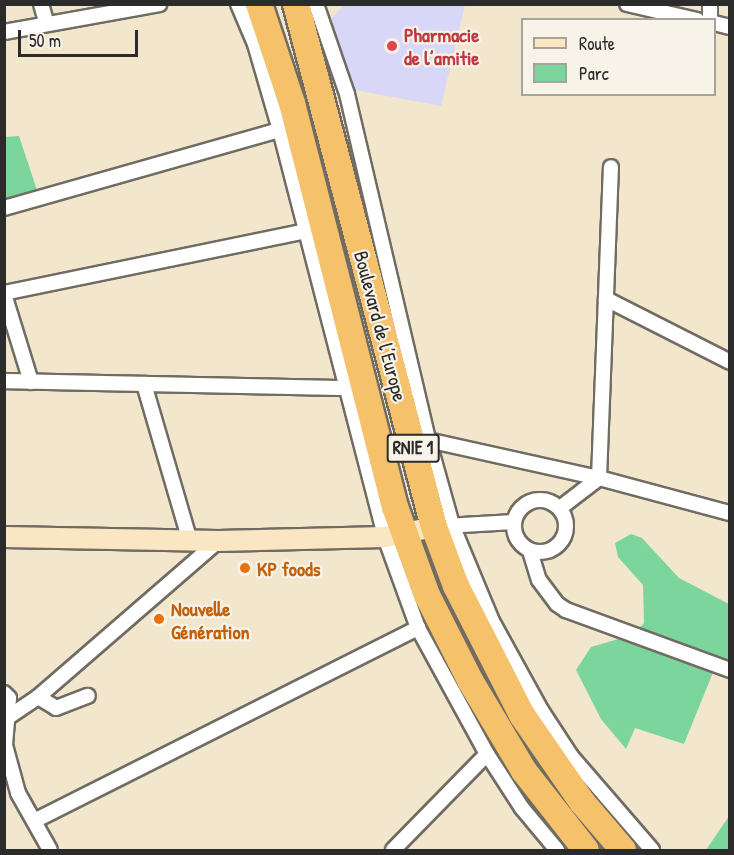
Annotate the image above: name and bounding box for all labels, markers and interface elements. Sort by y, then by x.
scale bar [21,18,141,56]
legend [521,18,716,96]
place label: Pharmacie de l’amitie [404,22,479,69]
text: 50 m [29,28,61,53]
text: Route [579,31,615,56]
marker: Pharmacie de l’amitie [385,39,399,53]
text: Parc [579,61,609,86]
street label: Boulevard de l’Europe [349,248,413,404]
road number: RNIE 1 [386,433,440,463]
place label: KP foods [257,556,320,580]
marker: KP foods [238,561,252,575]
place label: Nouvelle Génération [171,596,250,643]
marker: Nouvelle Génération [152,612,166,626]

